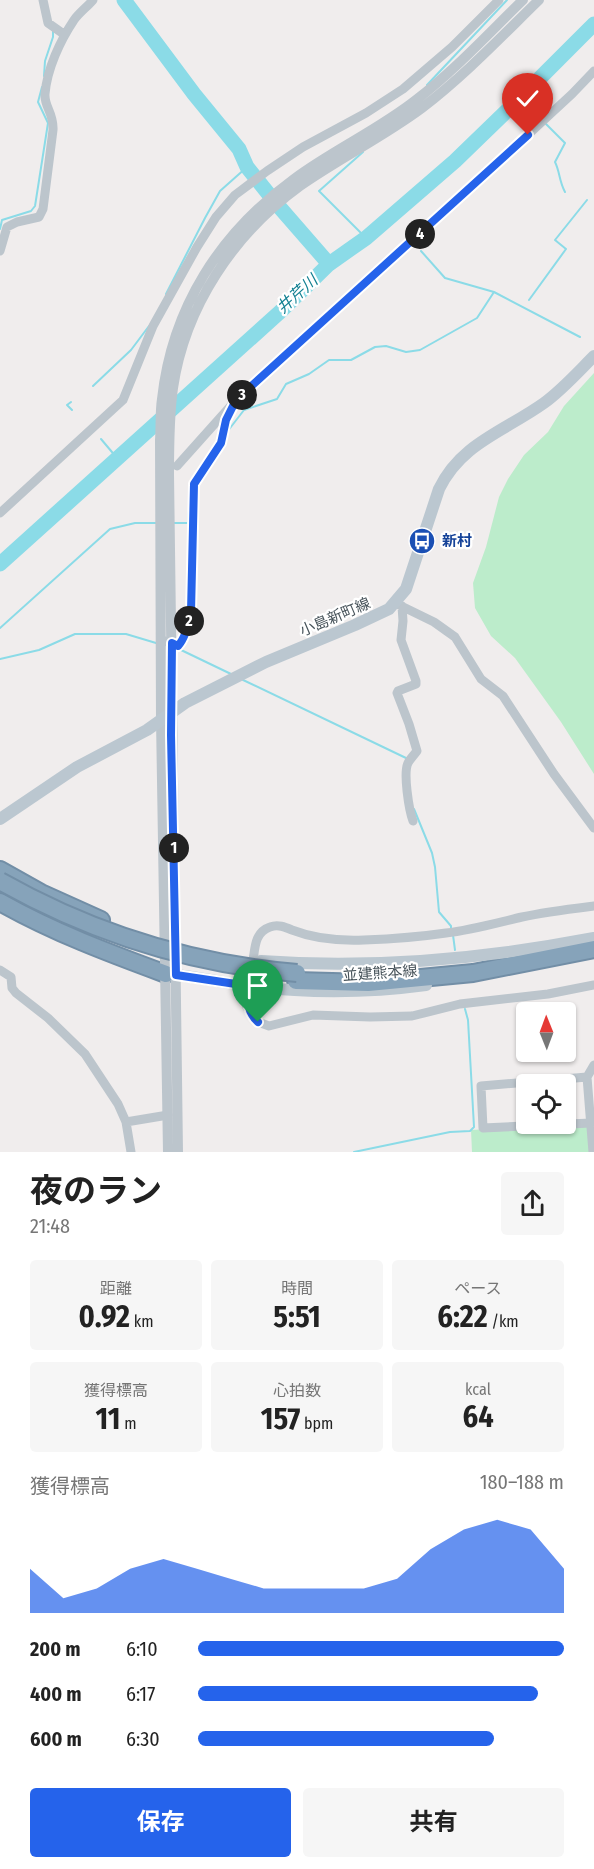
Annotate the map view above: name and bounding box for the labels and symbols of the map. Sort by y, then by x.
pin [502,73,553,135]
pin: 4 [405,219,435,249]
water label: 井芹川 [273,270,323,317]
pin: 3 [227,380,257,410]
bus stop icon: 新村 [407,526,437,556]
place label: 新村 [442,532,472,550]
street label: 小島新町線 [297,594,373,640]
pin: 2 [174,606,204,636]
pin: 1 [159,833,189,863]
pin [232,960,283,1022]
street label: 並建熊本線 [342,961,418,985]
north arrow [516,1002,576,1062]

